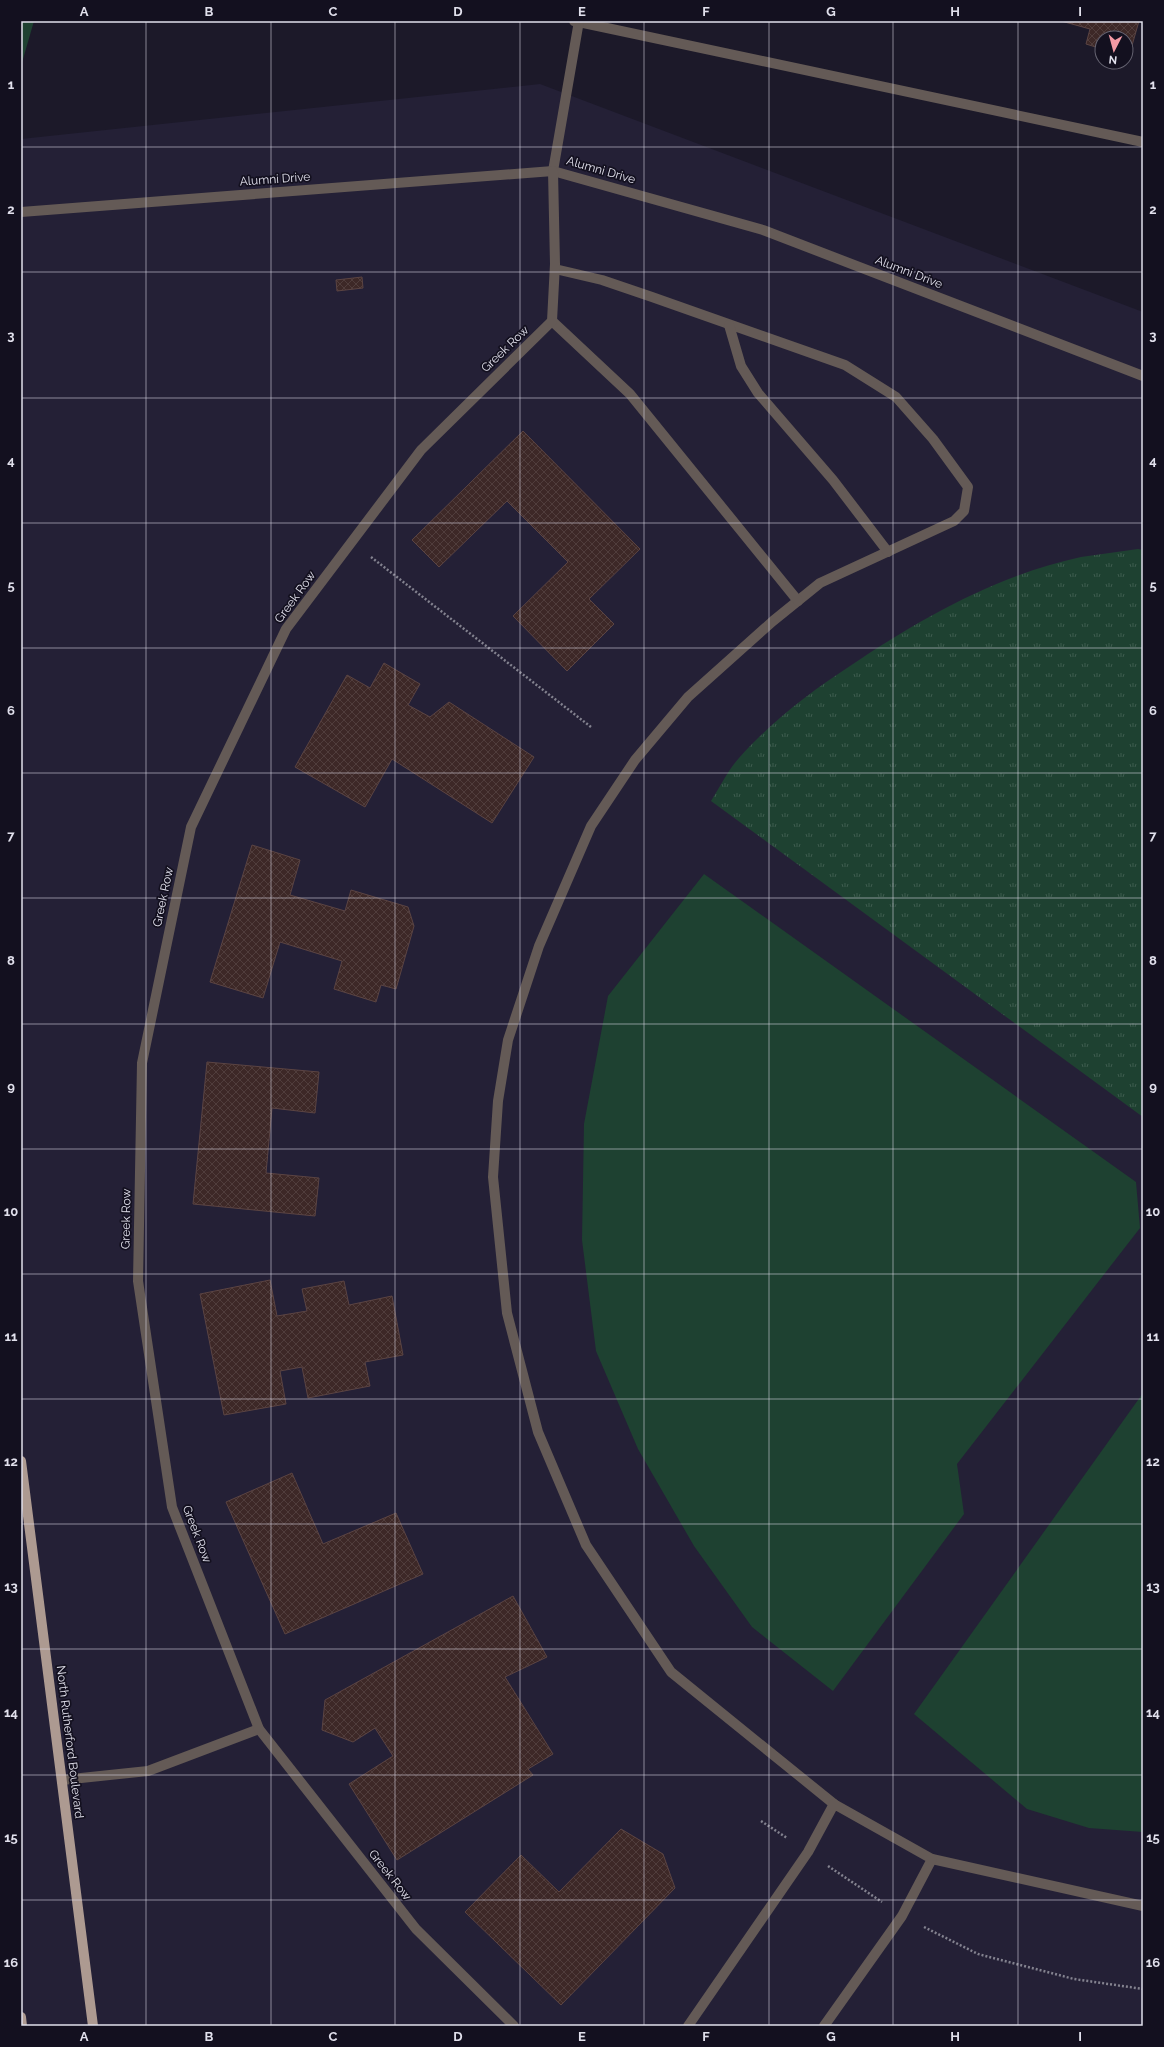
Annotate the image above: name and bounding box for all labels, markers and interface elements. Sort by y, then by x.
text: A [80,4,89,19]
text: B [205,4,214,19]
text: C [329,4,338,19]
text: D [453,4,463,19]
text: E [578,4,586,19]
text: F [702,4,710,19]
text: G [826,4,836,19]
text: H [950,4,960,19]
text: I [1078,4,1082,19]
north arrow [1094,30,1134,70]
text: N [1108,53,1118,66]
text: 1 [8,77,15,92]
text: 1 [1150,77,1157,92]
street label: Alumni Drive [565,154,637,186]
street label: Alumni Drive [239,170,311,188]
text: 2 [7,202,15,217]
text: 2 [1149,202,1157,217]
street label: Alumni Drive [873,253,945,291]
street label: Greek Row [478,323,532,375]
text: 3 [7,328,15,343]
text: 3 [1149,328,1157,343]
text: 4 [7,453,15,468]
text: 4 [1149,453,1157,468]
street label: Greek Row [272,568,319,626]
text: 5 [7,578,15,593]
text: 5 [1149,578,1157,593]
text: 6 [7,703,15,718]
text: 6 [1149,703,1157,718]
text: 7 [7,828,15,843]
text: 7 [1149,828,1157,843]
street label: Greek Row [150,866,176,928]
text: 8 [7,953,15,968]
text: 8 [1149,953,1157,968]
text: 9 [7,1079,15,1094]
text: 9 [1149,1079,1157,1094]
street label: Greek Row [118,1188,134,1249]
text: 10 [4,1204,18,1219]
text: 10 [1146,1204,1160,1219]
text: 11 [5,1329,18,1344]
text: 11 [1147,1329,1160,1344]
text: 12 [4,1454,18,1469]
text: 12 [1146,1454,1160,1469]
street label: Greek Row [180,1503,214,1565]
text: 13 [4,1579,18,1594]
text: 13 [1146,1579,1160,1594]
street label: North Rutherford Boulevard [54,1665,86,1819]
text: 14 [4,1705,18,1720]
text: 14 [1146,1705,1160,1720]
text: 15 [4,1830,18,1845]
text: 15 [1146,1830,1160,1845]
street label: Greek Row [366,1847,414,1903]
text: 16 [4,1955,18,1970]
text: 16 [1146,1955,1160,1970]
text: A [80,2029,89,2044]
text: B [205,2029,214,2044]
text: C [329,2029,338,2044]
text: D [453,2029,463,2044]
text: E [578,2029,586,2044]
text: F [702,2029,710,2044]
text: G [826,2029,836,2044]
text: H [950,2029,960,2044]
text: I [1078,2029,1082,2044]

